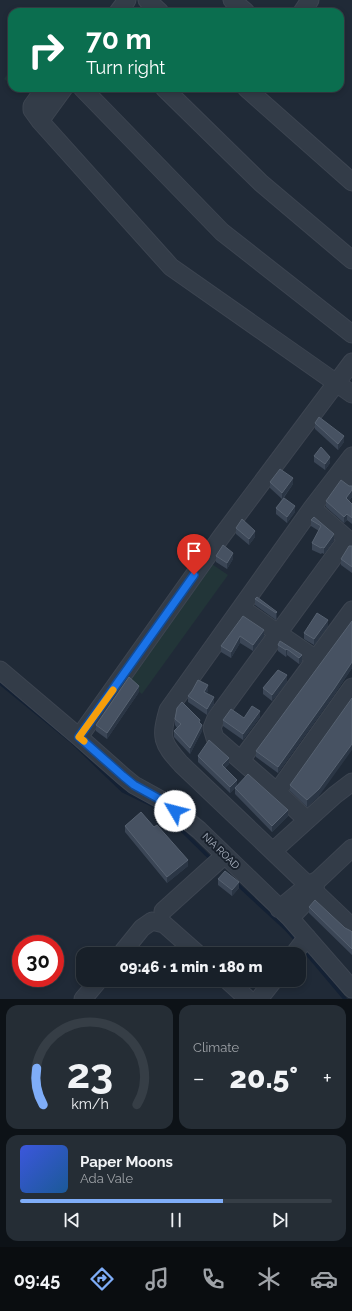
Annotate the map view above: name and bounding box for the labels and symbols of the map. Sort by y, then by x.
pin [177,534,211,575]
position arrow [154,790,196,832]
street label: NIA ROAD [200,831,242,871]
speed limit sign: 30 [12,935,64,987]

